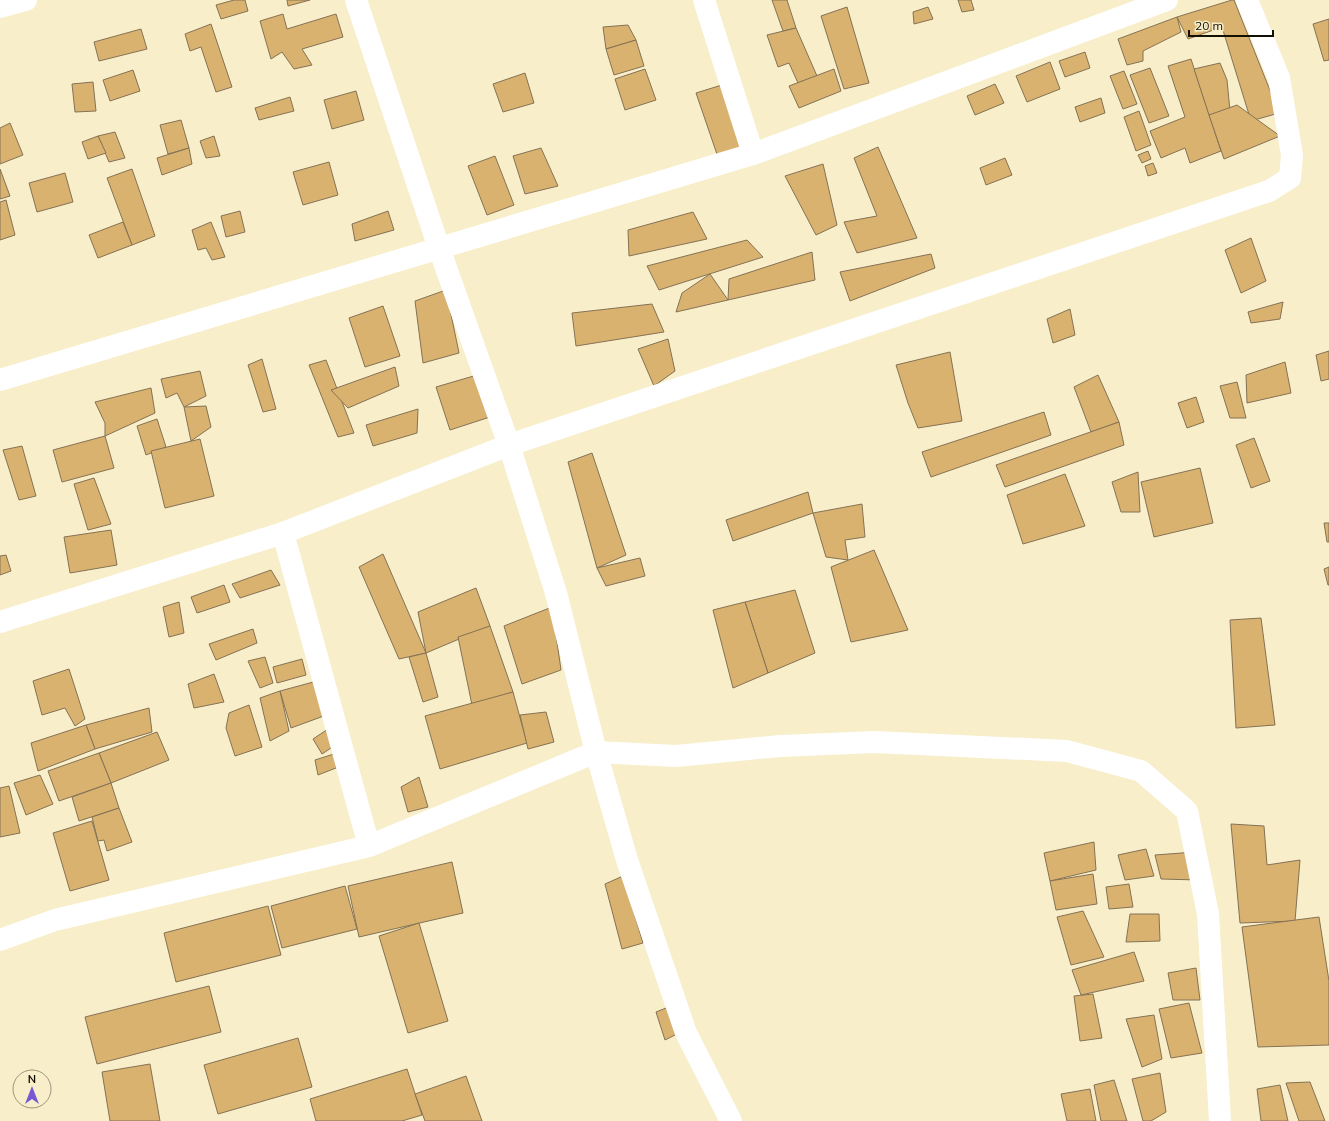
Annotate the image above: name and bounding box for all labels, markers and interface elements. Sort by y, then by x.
scale bar [1189,12,1273,38]
text: 20 m [1195,18,1223,33]
north arrow [12,1069,52,1109]
text: N [28,1072,36,1086]

